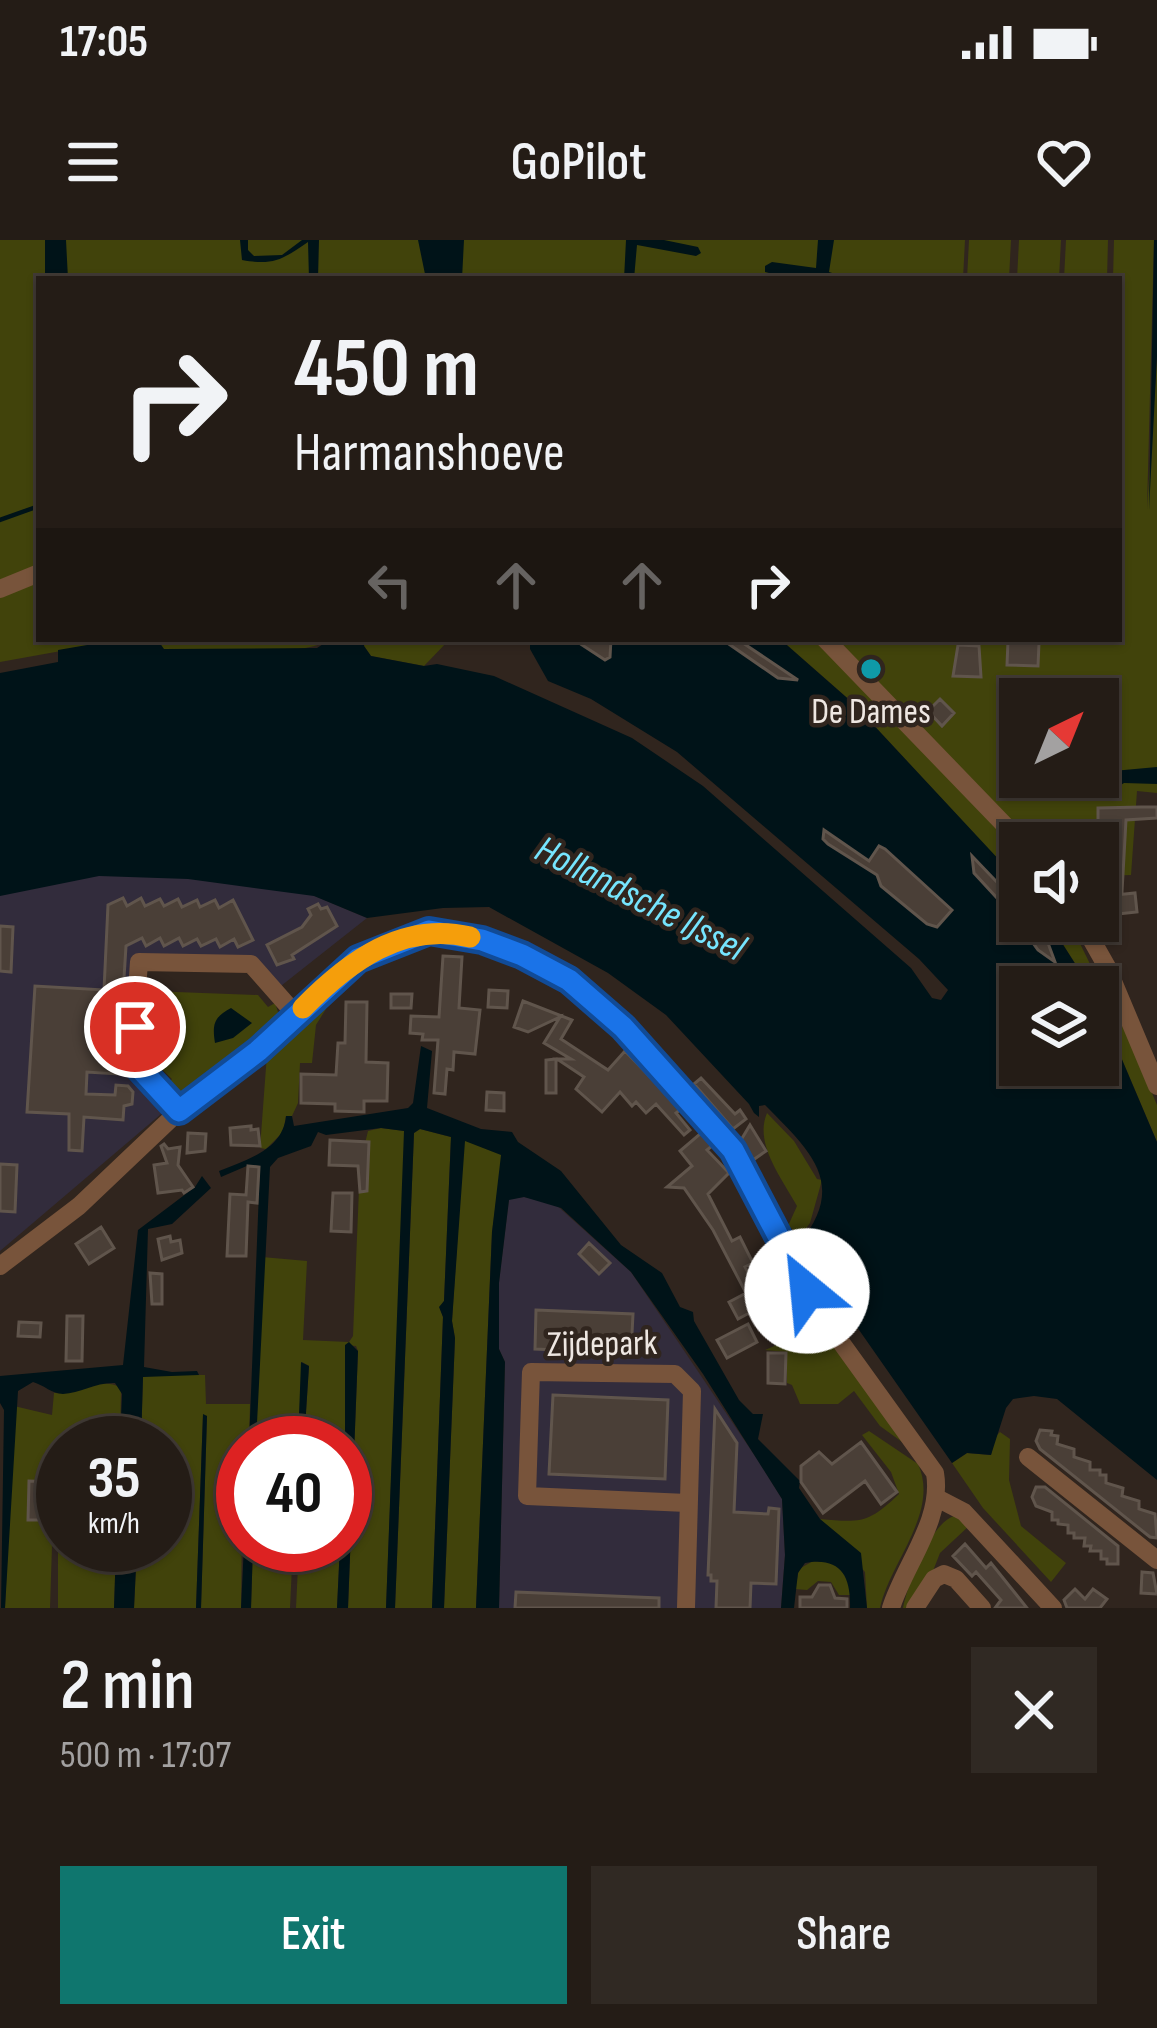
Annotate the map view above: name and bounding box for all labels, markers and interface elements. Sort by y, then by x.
text: 17:05 [60,15,148,70]
icon: menu [60,129,126,195]
icon: heart [1031,129,1097,195]
text: GoPilot [510,130,647,195]
text: 450 m [294,319,479,420]
icon: right [96,324,252,480]
text: Harmanshoeve [294,421,565,486]
icon: left [357,552,423,618]
icon: ahead [483,552,549,618]
icon: ahead [609,552,675,618]
icon: right [735,552,801,618]
marker: De Dames [858,656,884,682]
north arrow [999,678,1119,798]
map controls [999,678,1119,1086]
place label: De Dames [811,691,931,734]
button: sound [999,822,1119,942]
water label: Hollandsche IJssel [527,826,753,973]
button: layers [999,966,1119,1086]
pin [84,976,186,1078]
icon: arrive [102,994,168,1060]
position arrow [744,1228,870,1354]
street label: Zijdepark [546,1322,658,1367]
speed limit sign: 40 [216,1416,372,1572]
text: 35 [87,1443,141,1515]
text: km/h [88,1506,140,1542]
text: 2 min [60,1643,195,1730]
button: close [971,1647,1097,1773]
text: 500 m · 17:07 [60,1732,231,1779]
button: Exit [60,1866,567,2004]
button: Share [591,1866,1097,2004]

